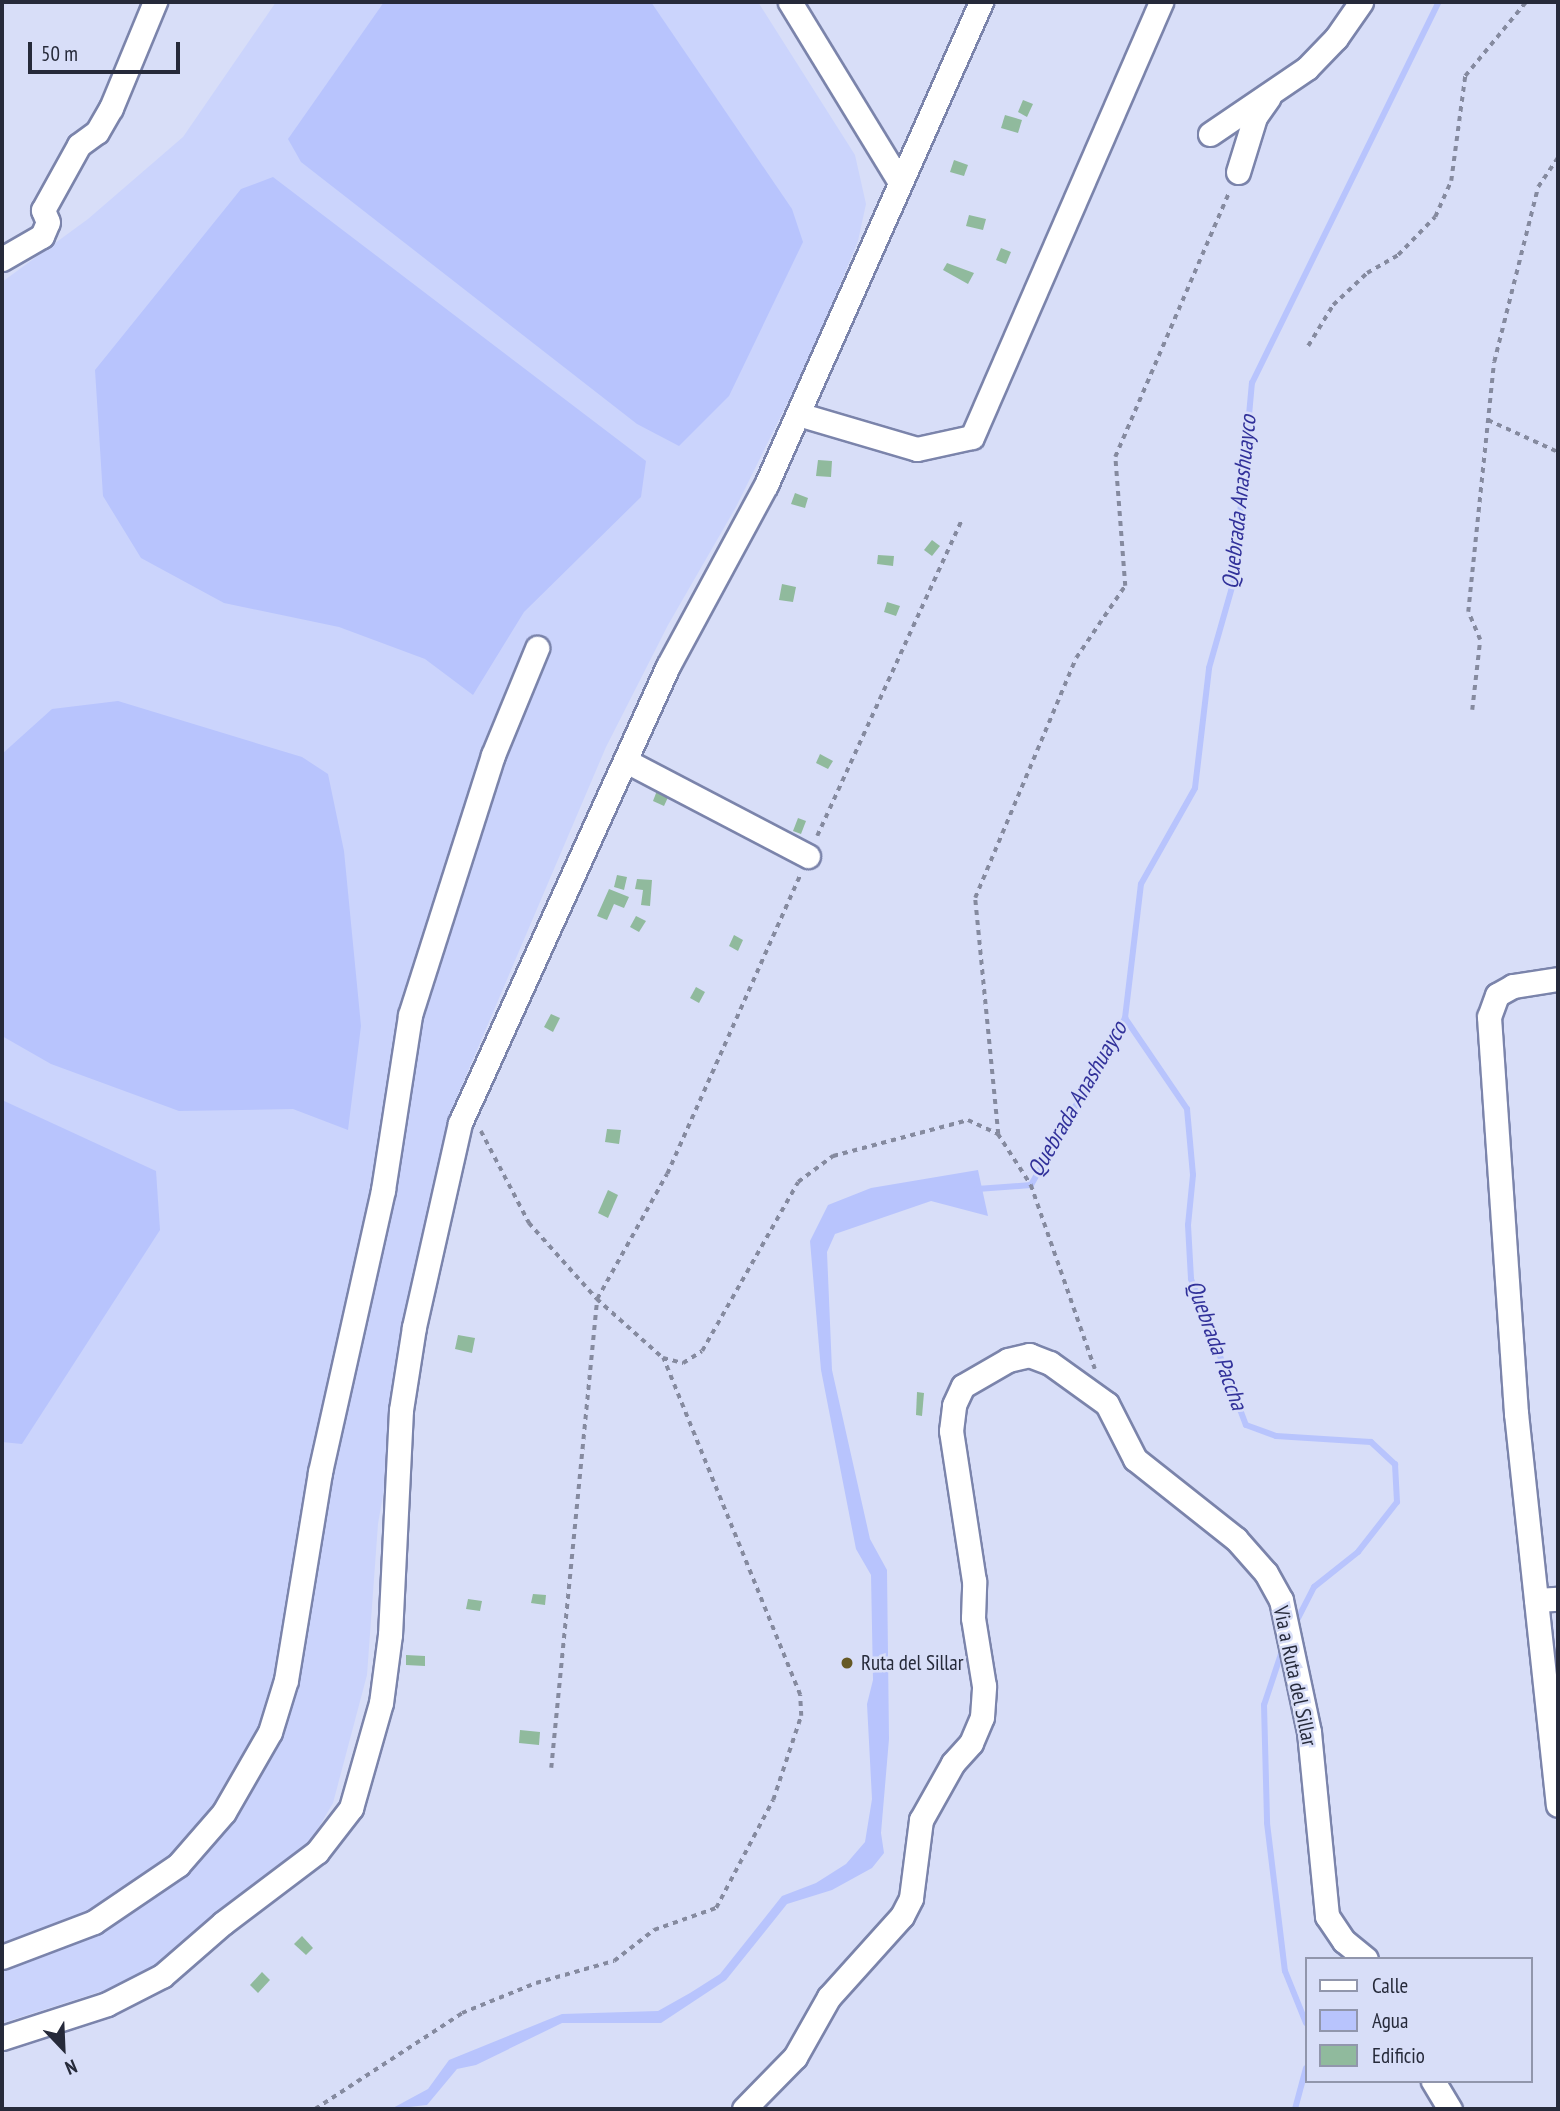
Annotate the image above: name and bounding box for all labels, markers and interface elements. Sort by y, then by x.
scale bar [32,28,184,72]
text: 50 m [41,40,78,67]
water label: Quebrada Anashuayco [1216,413,1262,591]
water label: Quebrada Anashuayco [1021,1016,1133,1182]
water label: Quebrada Paccha [1181,1276,1253,1414]
street label: Via a Ruta del Sillar [1268,1604,1322,1748]
place label: Ruta del Sillar [861,1650,963,1676]
marker: Ruta del Sillar [839,1655,855,1671]
legend [1304,1957,1532,2083]
text: Calle [1372,1972,1408,1999]
text: Agua [1372,2007,1408,2034]
north arrow [28,2013,98,2083]
text: Edificio [1372,2042,1425,2069]
text: N [62,2054,81,2080]

